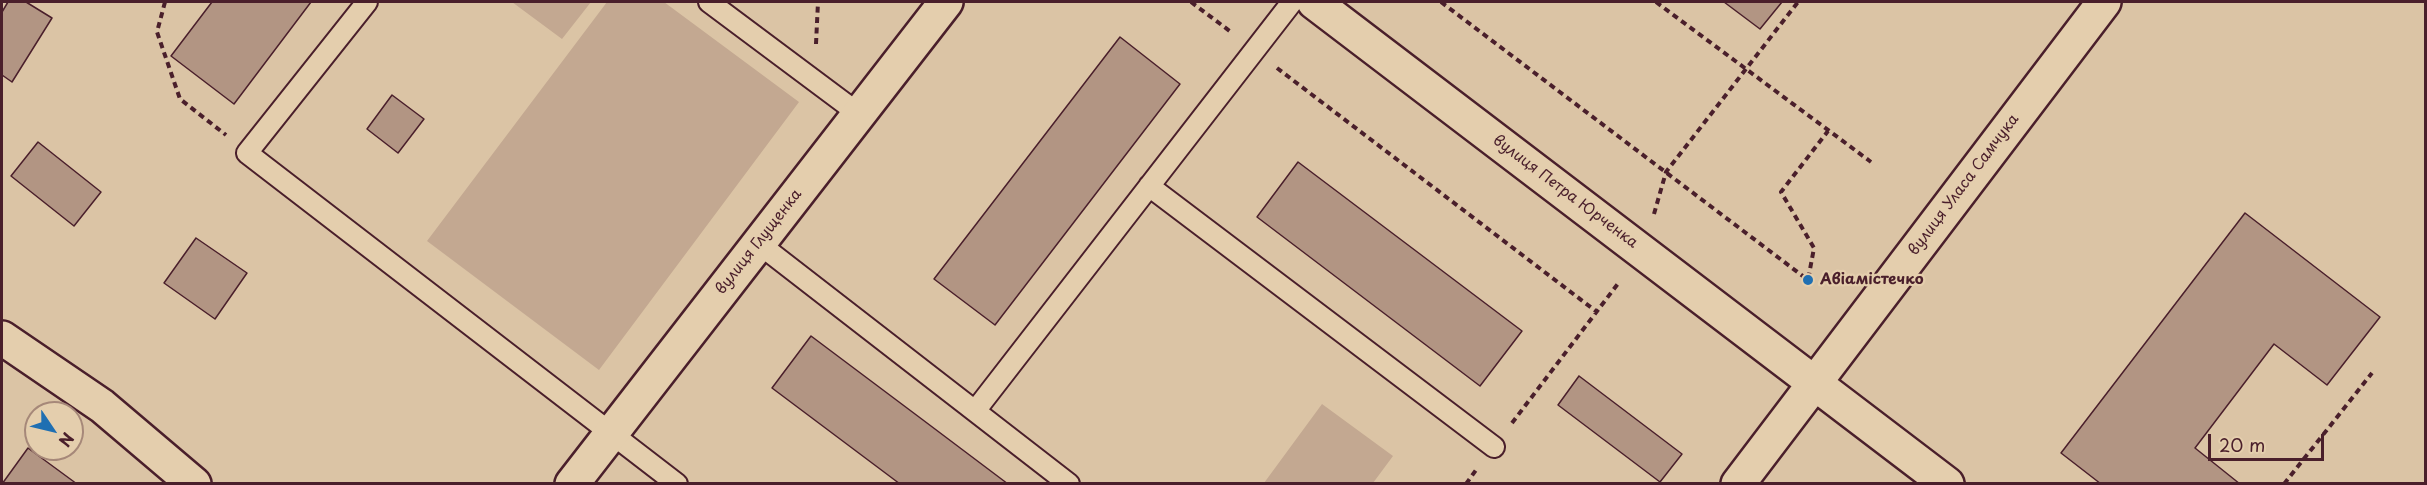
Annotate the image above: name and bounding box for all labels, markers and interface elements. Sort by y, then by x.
street label: вулиця Уласа Самчука [1905,111,2023,259]
street label: вулиця Петра Юрченка [1489,132,1641,252]
street label: вулиця Глущенка [712,186,806,298]
place label: Авіамістечко [1820,271,1923,289]
marker: Авіамістечко [1801,273,1815,287]
north arrow [24,401,84,461]
scale bar [2211,422,2326,460]
text: N [54,428,81,452]
text: 20 m [2219,431,2265,458]

